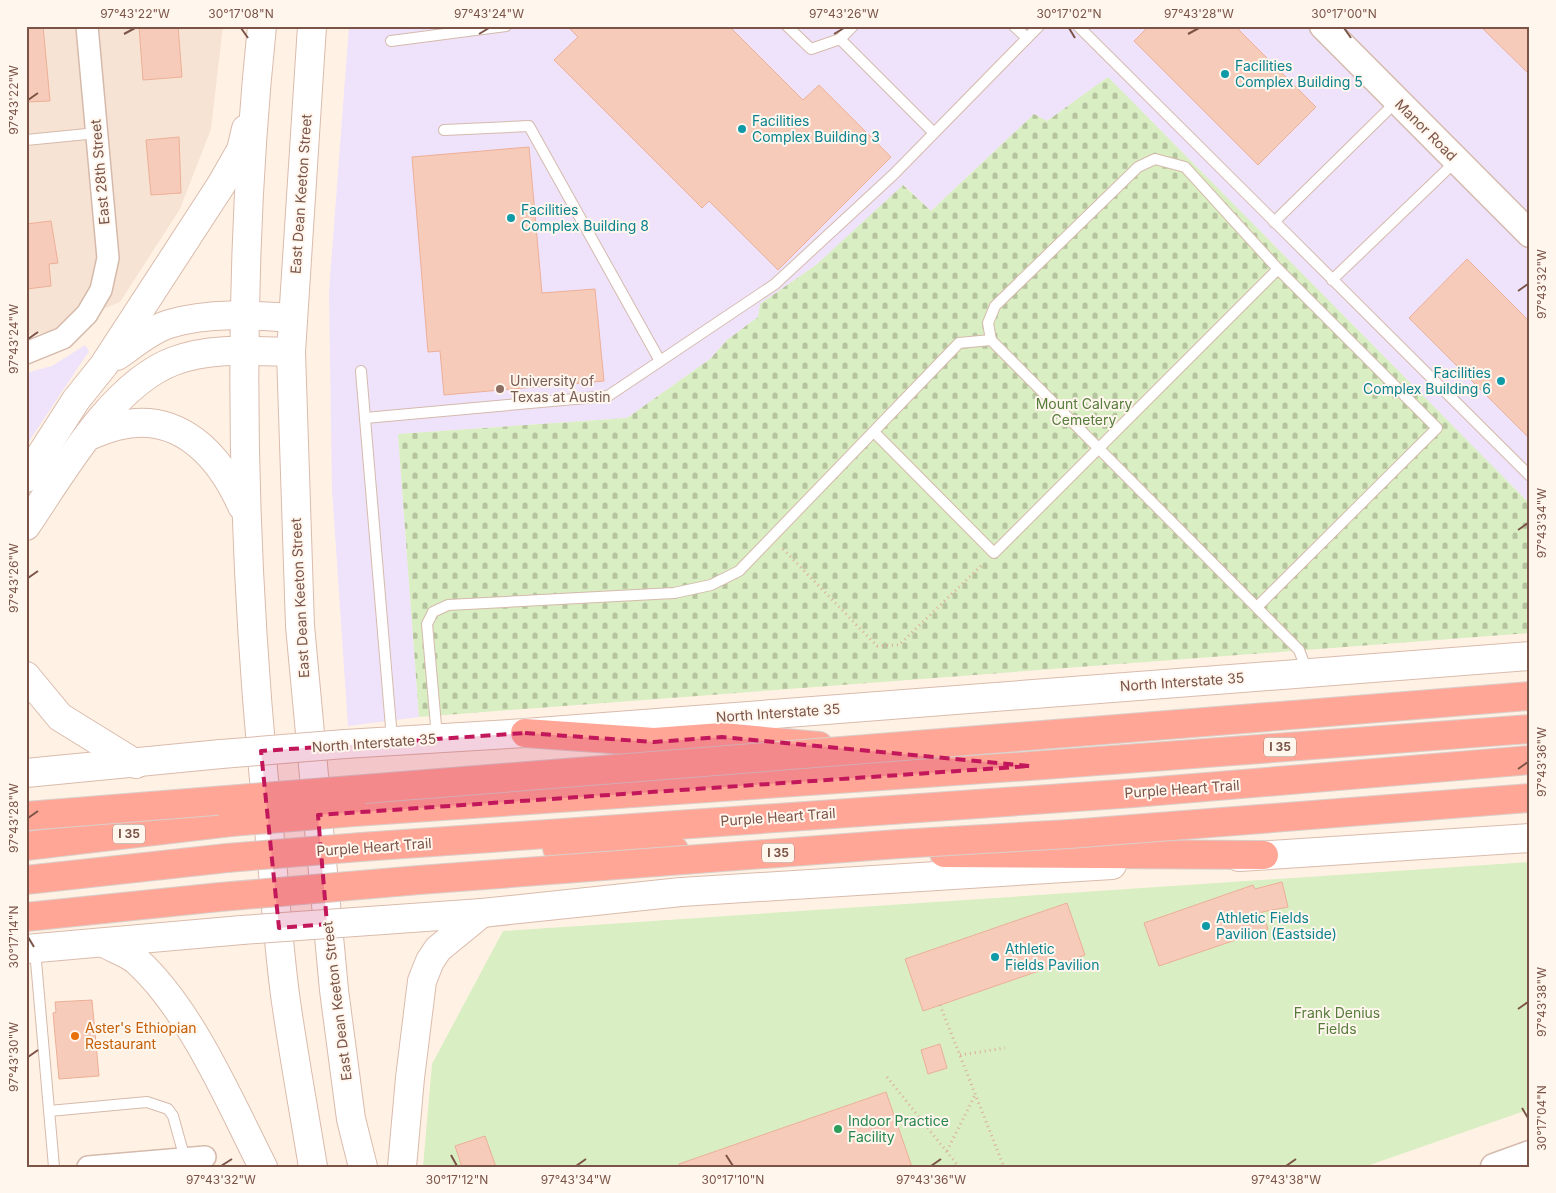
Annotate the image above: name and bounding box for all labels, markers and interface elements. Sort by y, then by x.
text: 97°43'22"W [100,6,170,21]
text: 30°17'08"N [208,6,274,21]
text: 97°43'24"W [454,6,524,21]
text: 97°43'26"W [809,6,879,21]
text: 30°17'02"N [1036,6,1102,21]
text: 97°43'28"W [1164,6,1234,21]
text: 30°17'00"N [1311,6,1377,21]
place label: Facilities Complex Building 5 [1235,57,1363,90]
text: 97°43'22"W [6,65,21,135]
marker: Facilities Complex Building 5 [1219,68,1231,80]
street label: Manor Road [1392,95,1461,164]
place label: Facilities Complex Building 3 [752,112,880,145]
street label: East Dean Keeton Street [286,113,315,275]
street label: East 28th Street [86,118,113,225]
marker: Facilities Complex Building 3 [736,123,748,135]
place label: Facilities Complex Building 8 [521,201,649,234]
marker: Facilities Complex Building 8 [505,212,517,224]
text: 97°43'32"W [1534,249,1549,319]
text: 97°43'24"W [6,304,21,374]
place label: Facilities Complex Building 6 [1363,364,1491,397]
place label: University of Texas at Austin [510,372,611,405]
marker: Facilities Complex Building 6 [1495,375,1507,387]
marker: University of Texas at Austin [494,383,506,395]
park label: Mount Calvary Cemetery [1036,395,1132,428]
text: 97°43'34"W [1534,488,1549,558]
street label: East Dean Keeton Street [287,517,312,679]
text: 97°43'26"W [6,543,21,613]
street label: North Interstate 35 [1119,669,1245,694]
street label: North Interstate 35 [715,700,841,725]
text: 97°43'36"W [1534,727,1549,797]
street label: North Interstate 35 [311,730,437,755]
road number: I 35 [1264,738,1296,756]
street label: Purple Heart Trail [1124,776,1240,801]
text: 97°43'28"W [6,783,21,853]
street label: Purple Heart Trail [720,804,836,829]
road number: I 35 [113,824,145,844]
street label: Purple Heart Trail [316,834,432,859]
road number: I 35 [762,844,794,862]
text: 30°17'14"N [6,906,21,968]
place label: Athletic Fields Pavilion (Eastside) [1216,909,1337,942]
street label: East Dean Keeton Street [318,920,355,1082]
marker: Athletic Fields Pavilion (Eastside) [1200,920,1212,932]
place label: Athletic Fields Pavilion [1005,940,1099,973]
marker: Athletic Fields Pavilion [989,951,1001,963]
text: 97°43'38"W [1534,967,1549,1037]
park label: Frank Denius Fields [1294,1004,1380,1037]
place label: Aster's Ethiopian Restaurant [85,1019,197,1052]
text: 97°43'30"W [6,1022,21,1092]
marker: Aster's Ethiopian Restaurant [69,1030,81,1042]
text: 30°17'04"N [1534,1085,1549,1151]
place label: Indoor Practice Facility [848,1112,949,1145]
marker: Indoor Practice Facility [832,1123,844,1135]
text: 97°43'32"W [186,1172,256,1187]
text: 30°17'12"N [426,1172,488,1187]
text: 97°43'34"W [541,1172,611,1187]
text: 30°17'10"N [702,1172,764,1187]
text: 97°43'36"W [896,1172,966,1187]
text: 97°43'38"W [1251,1172,1321,1187]

